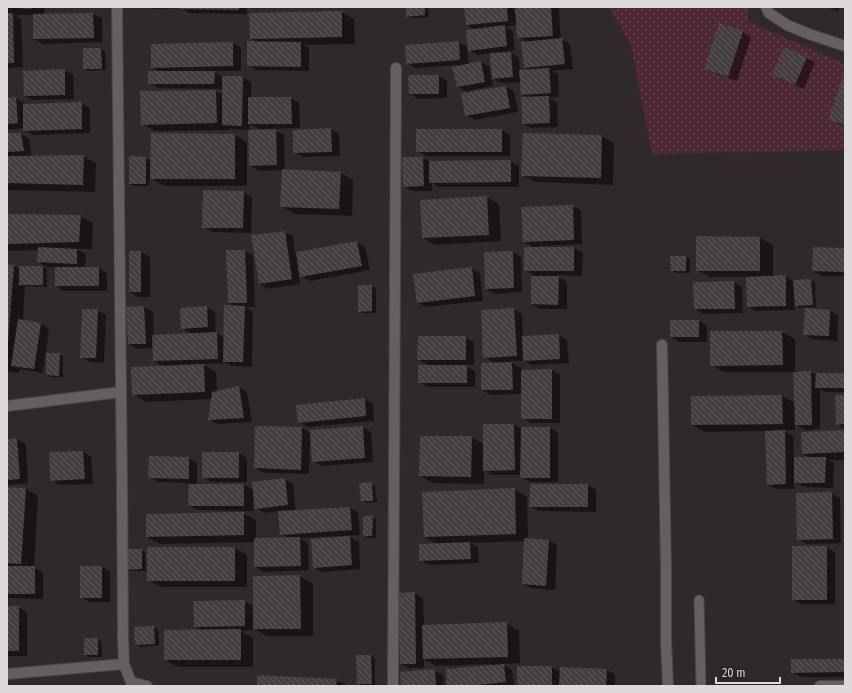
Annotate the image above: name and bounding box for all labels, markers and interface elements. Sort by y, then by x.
scale bar [716,659,780,685]
text: 20 m [722,666,746,680]

